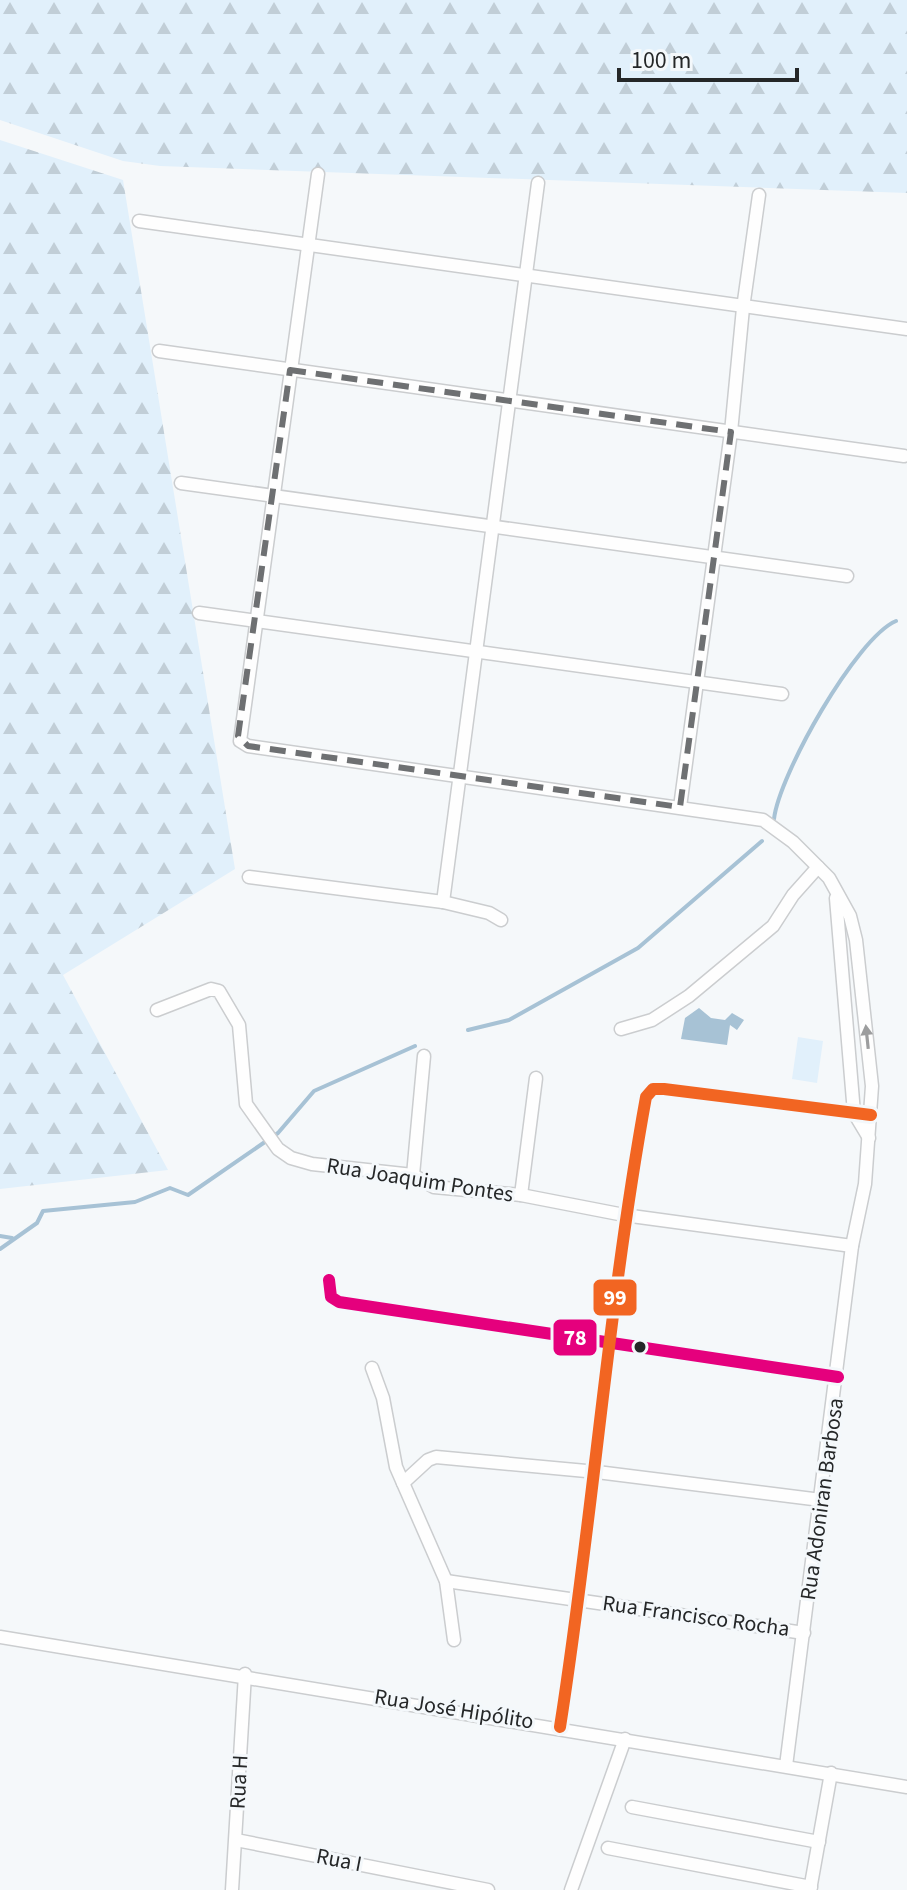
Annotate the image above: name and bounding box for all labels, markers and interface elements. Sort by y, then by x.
scale bar [619,32,797,82]
text: 100 m [631,43,691,78]
one-way arrow [860,1024,873,1049]
street label: Rua Joaquim Pontes [324,1149,516,1211]
line badge: 99 [592,1278,638,1317]
text: 99 [603,1282,627,1314]
line badge: 78 [552,1318,598,1357]
text: 78 [563,1322,587,1354]
unlabelled marker [632,1339,648,1355]
street label: Rua Adoniran Barbosa [792,1396,852,1602]
street label: Rua Francisco Rocha [600,1587,792,1645]
street label: Rua José Hipólito [372,1681,536,1737]
street label: Rua H [222,1754,256,1810]
street label: Rua I [313,1840,365,1880]

